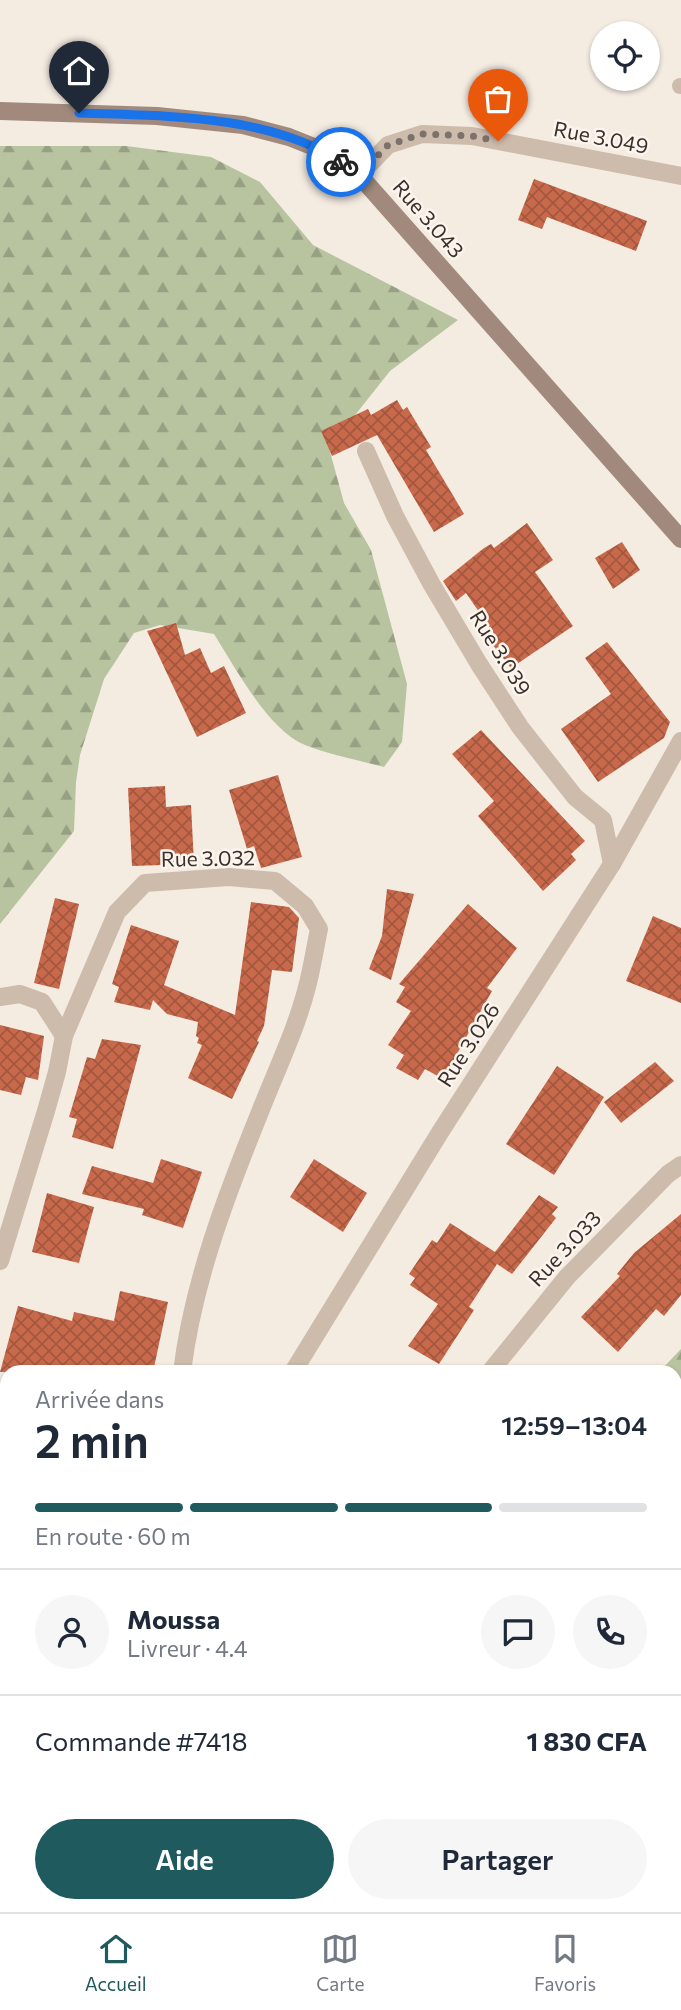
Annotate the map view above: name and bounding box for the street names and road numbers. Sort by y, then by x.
street label: Rue 3.049 [552,115,651,158]
street label: Rue 3.043 [388,174,470,262]
street label: Rue 3.039 [465,605,537,699]
street label: Rue 3.032 [161,844,255,871]
street label: Rue 3.026 [431,998,504,1091]
street label: Rue 3.033 [523,1205,605,1291]

